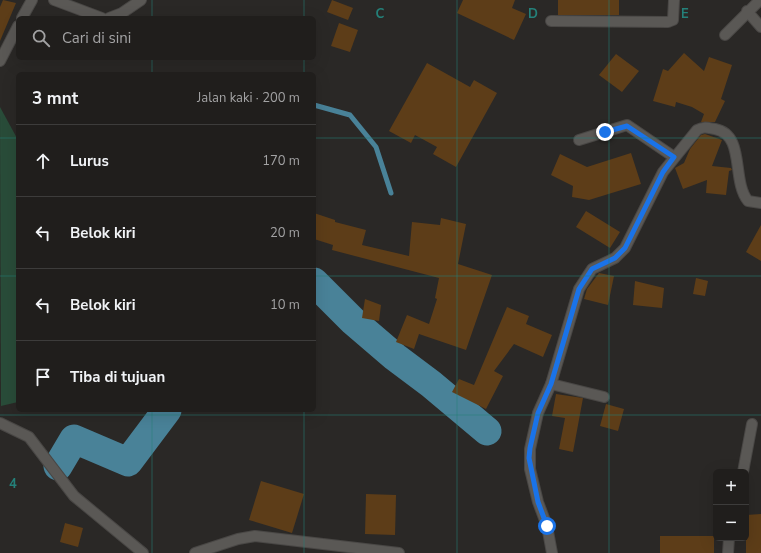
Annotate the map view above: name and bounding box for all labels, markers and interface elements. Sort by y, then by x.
text: C [376,5,385,23]
text: D [528,5,538,23]
text: E [681,5,689,23]
search box [16,16,316,60]
icon: search [30,27,52,49]
text: Cari di sini [62,28,131,48]
text: 3 mnt [32,87,78,110]
text: Jalan kaki · 200 m [197,89,300,107]
route end [596,123,614,141]
icon: ahead [32,150,54,172]
text: Lurus [70,151,109,171]
text: 170 m [262,152,300,170]
icon: left [32,222,54,244]
text: Belok kiri [70,223,135,243]
text: 20 m [270,224,300,242]
icon: left [32,294,54,316]
text: Belok kiri [70,295,135,315]
text: 10 m [270,296,300,314]
icon: arrive [32,366,54,388]
text: Tiba di tujuan [70,367,165,387]
map controls [713,469,749,541]
button: + [713,469,749,505]
text: 4 [9,475,17,493]
button: − [713,505,749,541]
route start [538,517,556,535]

